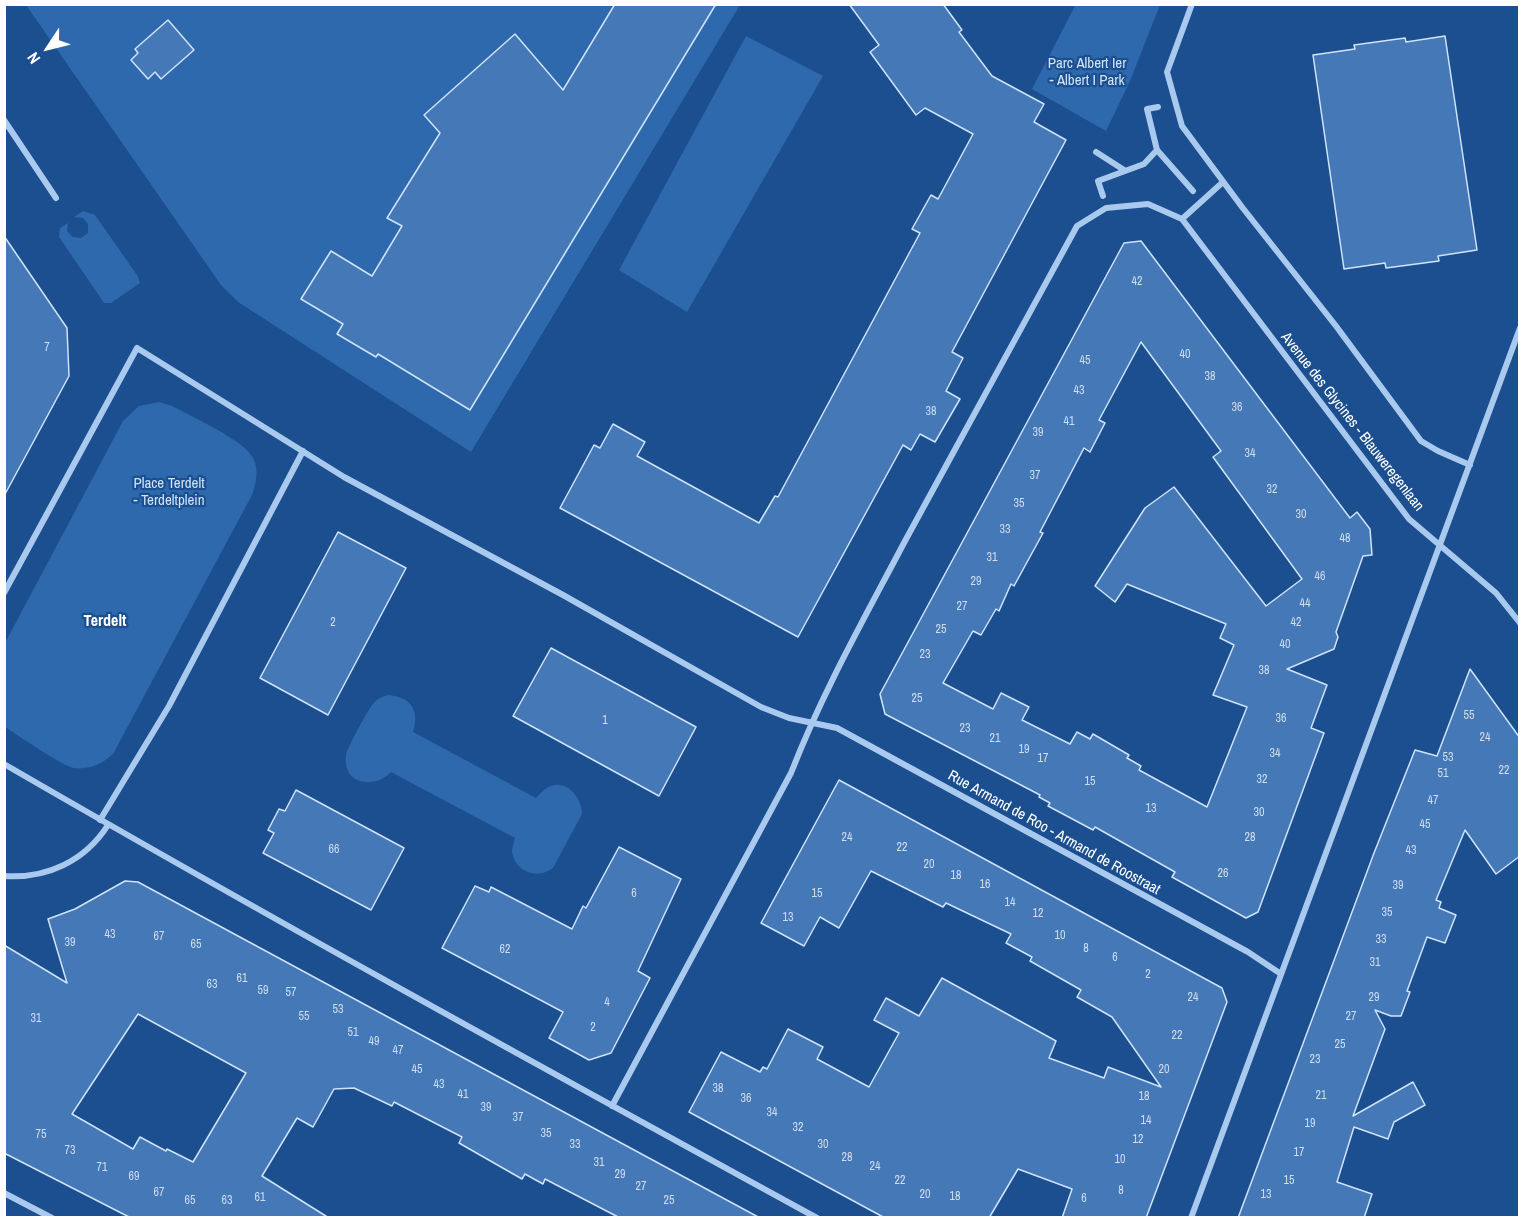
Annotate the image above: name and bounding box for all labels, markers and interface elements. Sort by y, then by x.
north arrow [18,18,78,78]
text: N [22,48,45,69]
park label: Parc Albert Ier - Albert I Park [1048,55,1126,90]
house number: 42 [1132,275,1142,289]
street label: Avenue des Glycines - Blauweregenlaan [1277,329,1427,515]
house number: 7 [44,341,50,355]
house number: 40 [1180,348,1190,362]
house number: 45 [1080,354,1090,368]
house number: 38 [1205,370,1215,384]
house number: 43 [1074,384,1084,398]
house number: 36 [1232,401,1242,415]
house number: 38 [926,405,936,419]
house number: 41 [1064,415,1074,429]
house number: 39 [1033,426,1043,440]
house number: 34 [1245,447,1255,461]
house number: 37 [1030,469,1040,483]
park label: Place Terdelt - Terdeltplein [133,475,205,510]
house number: 32 [1267,483,1277,497]
house number: 35 [1014,497,1024,511]
house number: 30 [1296,508,1306,522]
house number: 33 [1000,523,1010,537]
house number: 48 [1340,532,1350,546]
house number: 31 [987,551,997,565]
house number: 46 [1315,570,1325,584]
house number: 29 [971,575,981,589]
house number: 44 [1300,597,1310,611]
house number: 27 [957,600,967,614]
district label: Terdelt [84,612,126,632]
house number: 2 [330,616,336,630]
house number: 42 [1291,616,1301,630]
house number: 25 [936,623,946,637]
house number: 40 [1280,638,1290,652]
house number: 23 [920,648,930,662]
house number: 38 [1259,664,1269,678]
house number: 25 [912,692,922,706]
house number: 55 [1464,709,1474,723]
house number: 36 [1276,712,1286,726]
house number: 1 [602,714,608,728]
house number: 23 [960,722,970,736]
house number: 24 [1480,731,1490,745]
house number: 21 [990,732,1000,746]
house number: 19 [1019,743,1029,757]
house number: 34 [1270,747,1280,761]
house number: 53 [1443,751,1453,765]
house number: 17 [1038,752,1048,766]
house number: 22 [1499,764,1509,778]
street label: Rue Armand de Roo - Armand de Roostraat [945,767,1163,899]
house number: 51 [1438,767,1448,781]
house number: 32 [1257,773,1267,787]
house number: 15 [1085,775,1095,789]
house number: 47 [1428,794,1438,808]
house number: 13 [1146,802,1156,816]
house number: 30 [1254,806,1264,820]
house number: 45 [1420,818,1430,832]
house number: 24 [842,831,852,845]
house number: 28 [1245,831,1255,845]
house number: 22 [897,841,907,855]
house number: 66 [329,843,339,857]
house number: 43 [1406,844,1416,858]
house number: 20 [924,858,934,872]
house number: 26 [1218,867,1228,881]
house number: 18 [951,869,961,883]
house number: 16 [980,878,990,892]
house number: 39 [1393,879,1403,893]
house number: 6 [631,887,637,901]
house number: 15 [812,887,822,901]
house number: 14 [1005,896,1015,910]
house number: 35 [1382,906,1392,920]
house number: 12 [1033,907,1043,921]
house number: 13 [783,911,793,925]
house number: 43 [105,928,115,942]
house number: 10 [1055,929,1065,943]
house number: 67 [154,930,164,944]
house number: 33 [1376,933,1386,947]
house number: 39 [65,936,75,950]
house number: 65 [191,938,201,952]
house number: 8 [1083,942,1089,956]
house number: 62 [500,943,510,957]
house number: 6 [1112,951,1118,965]
house number: 31 [1370,956,1380,970]
house number: 2 [1145,968,1151,982]
house number: 61 [237,972,247,986]
house number: 63 [207,978,217,992]
house number: 59 [258,984,268,998]
house number: 57 [286,986,296,1000]
house number: 24 [1188,991,1198,1005]
house number: 29 [1369,991,1379,1005]
house number: 4 [604,996,610,1010]
house number: 53 [333,1003,343,1017]
house number: 55 [299,1010,309,1024]
house number: 27 [1346,1010,1356,1024]
house number: 31 [31,1012,41,1026]
house number: 2 [590,1021,596,1035]
house number: 51 [348,1026,358,1040]
house number: 22 [1172,1029,1182,1043]
house number: 49 [369,1035,379,1049]
house number: 25 [1335,1038,1345,1052]
house number: 47 [393,1044,403,1058]
house number: 23 [1310,1053,1320,1067]
house number: 45 [412,1063,422,1077]
house number: 20 [1159,1063,1169,1077]
house number: 43 [434,1078,444,1092]
house number: 38 [713,1082,723,1096]
house number: 41 [458,1088,468,1102]
house number: 21 [1316,1089,1326,1103]
house number: 18 [1139,1090,1149,1104]
house number: 36 [741,1092,751,1106]
house number: 39 [481,1101,491,1115]
house number: 34 [767,1106,777,1120]
house number: 37 [513,1111,523,1125]
house number: 14 [1141,1114,1151,1128]
house number: 19 [1305,1117,1315,1131]
house number: 32 [793,1121,803,1135]
house number: 35 [541,1127,551,1141]
house number: 75 [36,1128,46,1142]
house number: 12 [1133,1133,1143,1147]
house number: 33 [570,1138,580,1152]
house number: 30 [818,1138,828,1152]
house number: 73 [65,1144,75,1158]
house number: 17 [1294,1146,1304,1160]
house number: 28 [842,1151,852,1165]
house number: 10 [1115,1153,1125,1167]
house number: 31 [594,1156,604,1170]
house number: 24 [870,1160,880,1174]
house number: 71 [97,1161,107,1175]
house number: 29 [615,1168,625,1182]
house number: 69 [129,1170,139,1184]
house number: 22 [895,1174,905,1188]
house number: 15 [1284,1174,1294,1188]
house number: 27 [636,1180,646,1194]
house number: 8 [1118,1184,1124,1198]
house number: 67 [154,1186,164,1200]
house number: 20 [920,1188,930,1202]
house number: 13 [1261,1188,1271,1202]
house number: 18 [950,1190,960,1204]
house number: 61 [255,1191,265,1205]
house number: 6 [1081,1192,1087,1206]
house number: 65 [185,1194,195,1208]
house number: 63 [222,1194,232,1208]
house number: 25 [664,1194,674,1208]

